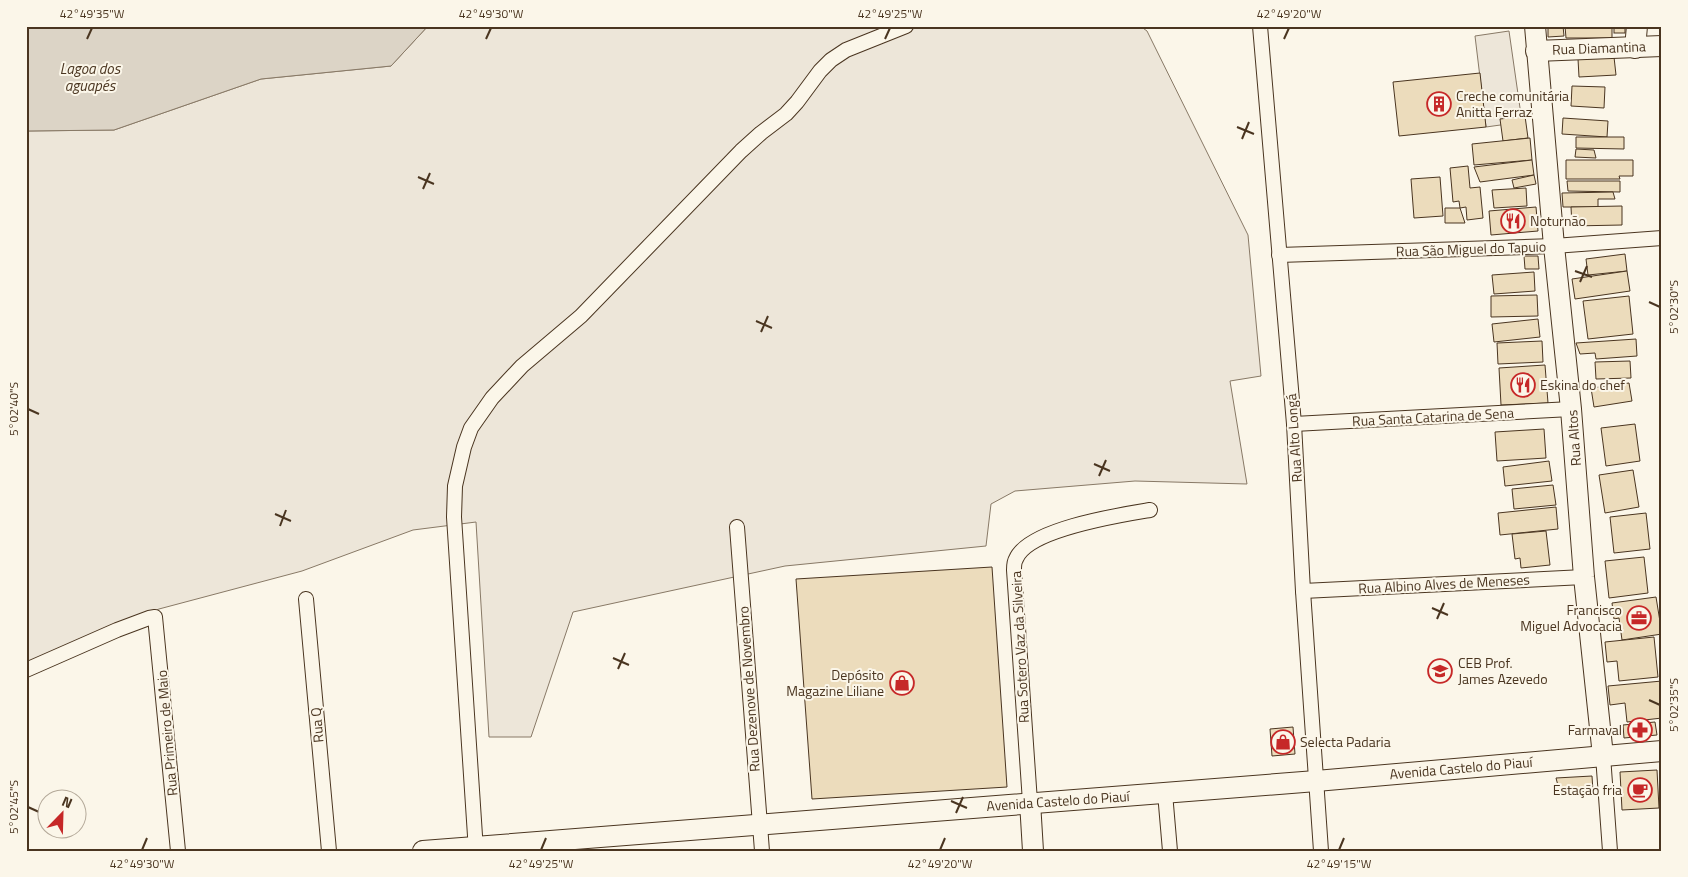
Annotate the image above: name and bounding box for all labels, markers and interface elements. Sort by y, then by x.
text: 42°49'35"W [60,4,125,23]
text: 42°49'30"W [459,4,524,23]
text: 42°49'25"W [858,4,923,23]
text: 42°49'20"W [1257,4,1322,23]
street label: Rua Diamantina [1552,35,1646,60]
water label: Lagoa dos aguapés [60,57,122,97]
place label: Creche comunitária Anitta Ferraz [1456,85,1569,122]
building icon: Creche comunitária Anitta Ferraz [1426,91,1452,117]
restaurant icon: Noturnão [1500,208,1526,234]
place label: Noturnão [1530,210,1586,231]
street label: Rua São Miguel do Tapuio [1396,235,1546,262]
text: 5°02'30"S [1664,280,1683,334]
restaurant icon: Eskina do chef [1510,372,1536,398]
place label: Eskina do chef [1540,374,1625,395]
text: 5°02'40"S [4,382,23,436]
street label: Rua Alto Longá [1280,393,1307,483]
street label: Rua Santa Catarina de Sena [1352,402,1514,431]
street label: Rua Altos [1561,409,1586,467]
street label: Rua Albino Alves de Meneses [1358,569,1530,598]
street label: Rua Sotero Vaz da Silveira [1005,570,1034,724]
place label: Francisco Miguel Advocacia [1520,599,1622,636]
street label: Rua Dezenove de Novembro [732,605,765,773]
office icon: Francisco Miguel Advocacia [1626,605,1652,631]
place label: CEB Prof. James Azevedo [1458,652,1548,689]
school or university icon: CEB Prof. James Azevedo [1427,658,1453,684]
place label: Depósito Magazine Liliane [786,664,884,701]
street label: Rua Primeiro de Maio [151,669,182,797]
shop icon: Depósito Magazine Liliane [889,670,915,696]
text: 5°02'35"S [1664,678,1683,732]
street label: Rua Q [305,707,329,744]
pharmacy icon: Farmaval [1627,717,1653,743]
place label: Farmaval [1568,719,1622,740]
shop icon: Selecta Padaria [1270,729,1296,755]
place label: Selecta Padaria [1300,731,1391,752]
street label: Avenida Castelo do Piauí [1389,751,1534,784]
cafe icon: Estação fria [1627,777,1653,803]
place label: Estação fria [1553,779,1622,800]
text: 5°02'45"S [4,780,23,834]
street label: Avenida Castelo do Piauí [986,785,1131,816]
north arrow [38,790,88,840]
text: N [59,790,76,813]
text: 42°49'30"W [110,854,175,873]
text: 42°49'25"W [509,854,574,873]
text: 42°49'20"W [908,854,973,873]
text: 42°49'15"W [1307,854,1372,873]

